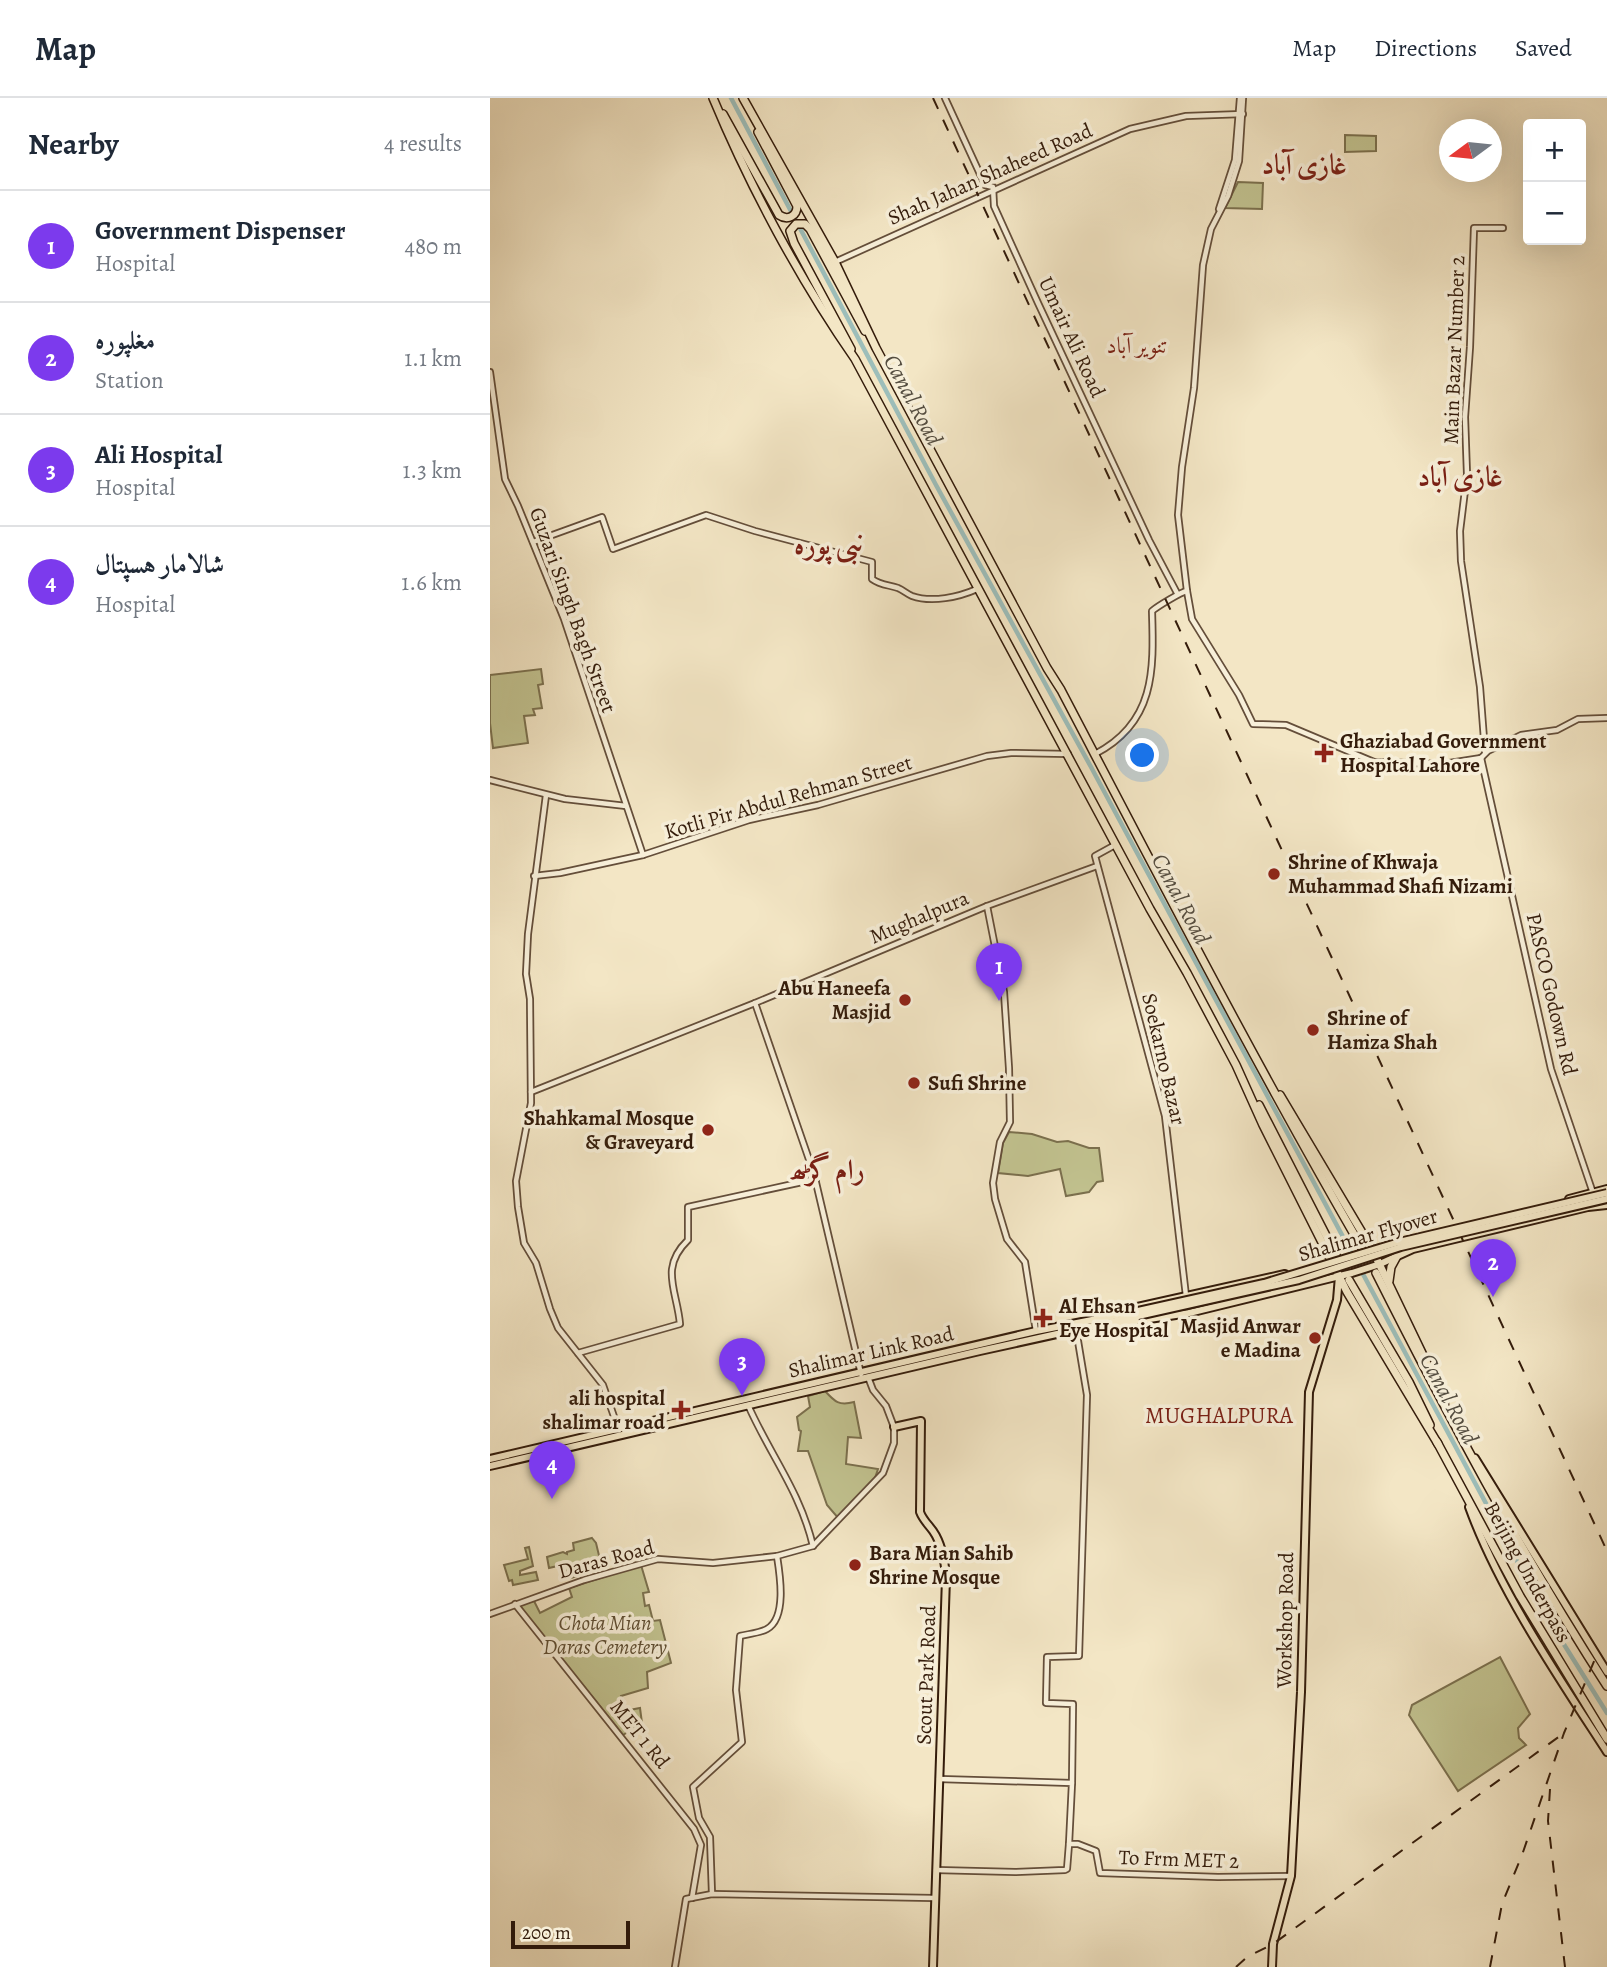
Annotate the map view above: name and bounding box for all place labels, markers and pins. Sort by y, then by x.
place label: Ghaziabad Government Hospital Lahore [1340,727,1547,779]
marker: Ghaziabad Government Hospital Lahore [1314,743,1334,763]
place label: Shrine of Khwaja Muhammad Shafi Nizami [1288,848,1513,900]
marker: Shrine of Khwaja Muhammad Shafi Nizami [1266,866,1282,882]
pin: 1 [976,943,1022,1001]
place label: Abu Haneefa Masjid [777,974,892,1026]
marker: Abu Haneefa Masjid [897,992,913,1008]
place label: Shrine of Hamza Shah [1327,1004,1438,1056]
marker: Shrine of Hamza Shah [1305,1022,1321,1038]
place label: Sufi Shrine [928,1069,1027,1097]
marker: Sufi Shrine [906,1075,922,1091]
place label: Shahkamal Mosque & Graveyard [523,1104,695,1156]
marker: Shahkamal Mosque & Graveyard [700,1122,716,1138]
pin: 2 [1470,1239,1516,1297]
place label: Al Ehsan Eye Hospital [1058,1292,1169,1344]
marker: Al Ehsan Eye Hospital [1033,1308,1053,1328]
place label: Masjid Anwar e Madina [1180,1312,1302,1364]
marker: Masjid Anwar e Madina [1307,1330,1323,1346]
pin: 3 [719,1338,765,1396]
place label: ali hospital shalimar road [543,1384,666,1436]
marker: ali hospital shalimar road [671,1400,691,1420]
pin: 4 [529,1441,575,1499]
place label: Bara Mian Sahib Shrine Mosque [869,1539,1013,1591]
marker: Bara Mian Sahib Shrine Mosque [847,1557,863,1573]

